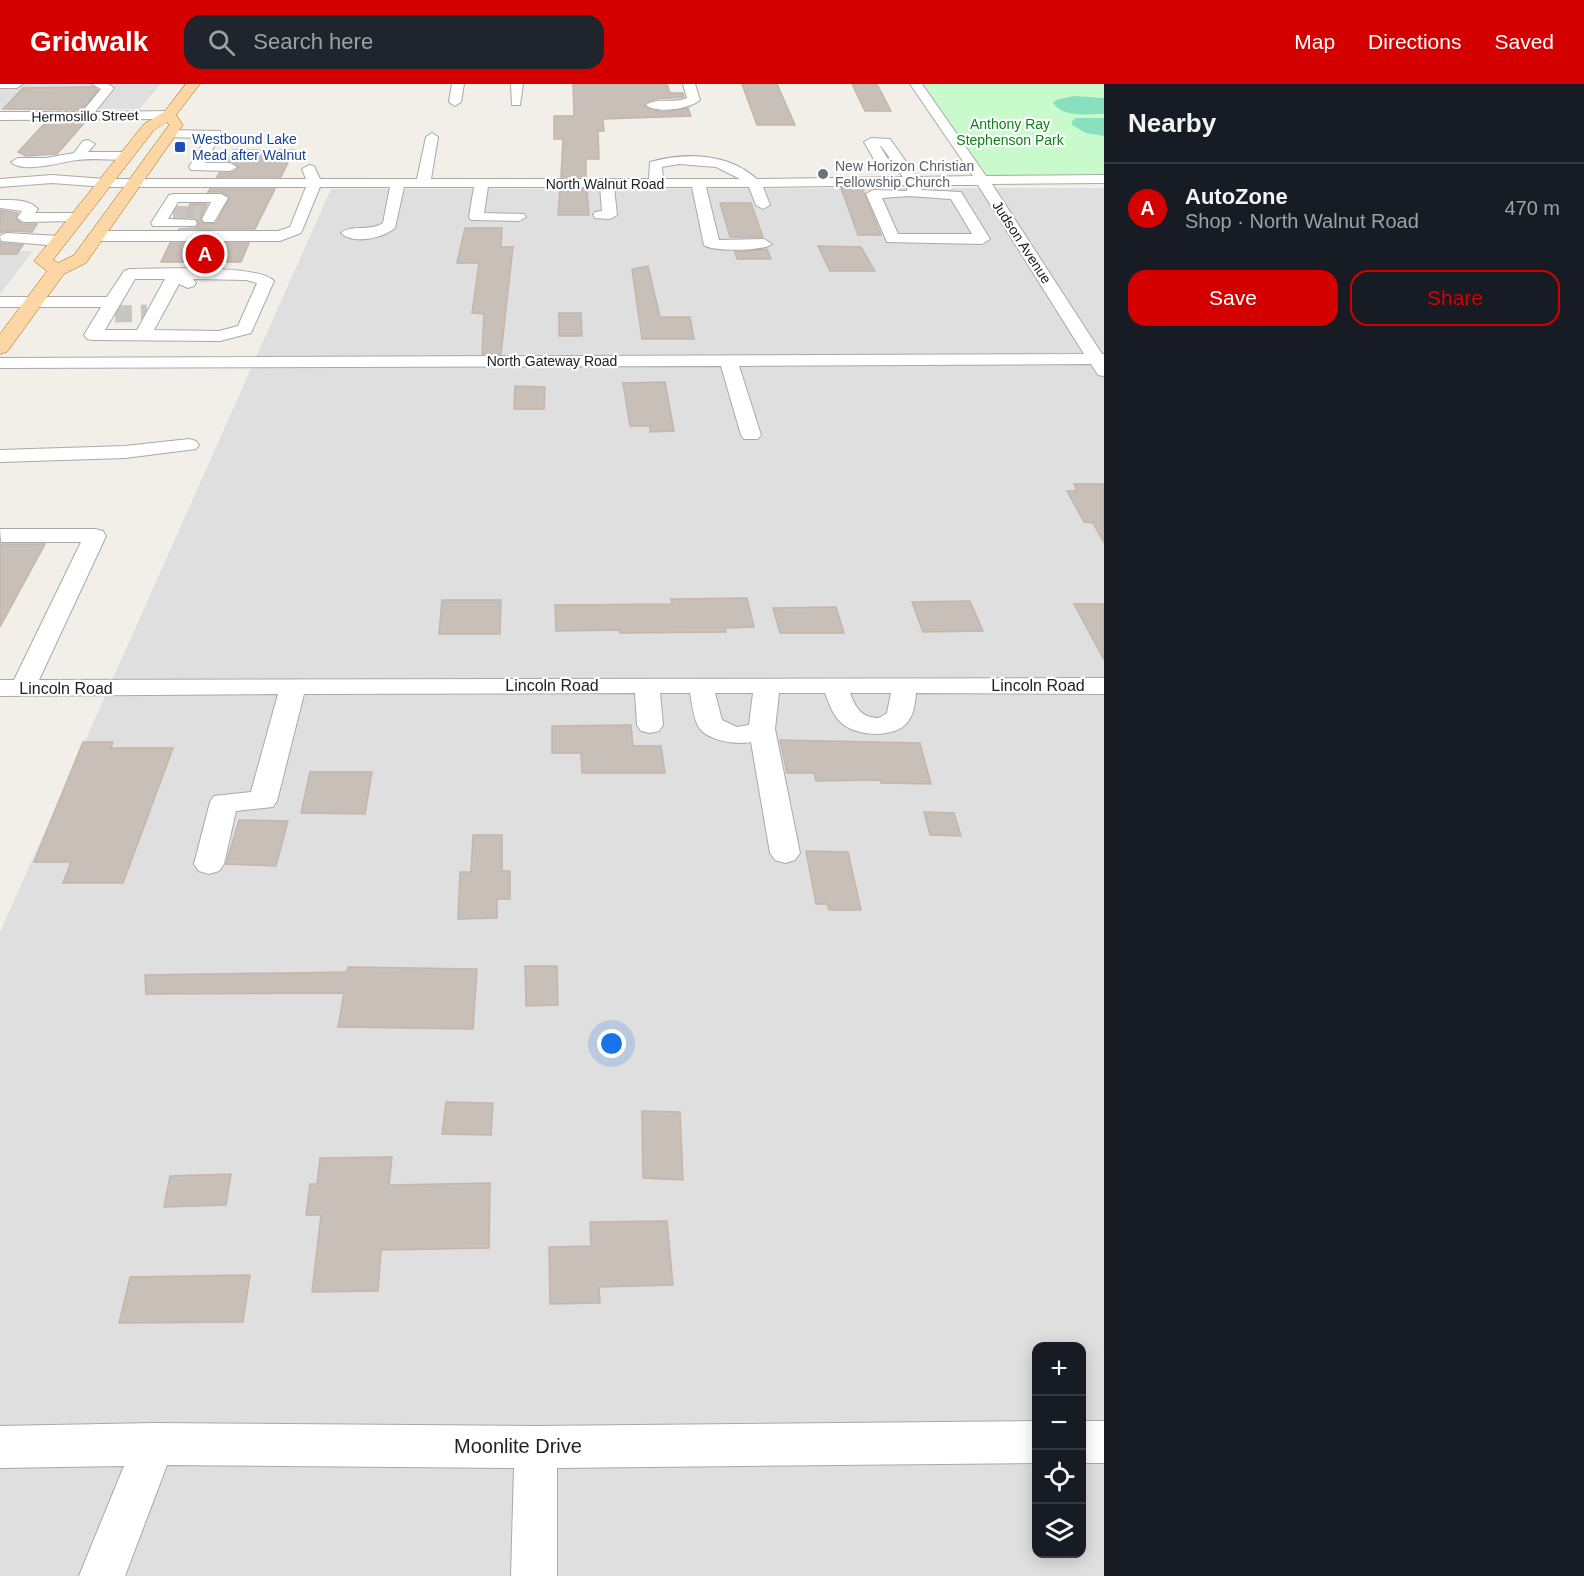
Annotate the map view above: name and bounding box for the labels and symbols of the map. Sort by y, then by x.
street label: Hermosillo Street [31,107,139,125]
park label: Anthony Ray Stephenson Park [956,116,1065,148]
place label: Westbound Lake Mead after Walnut [192,131,306,163]
marker: Westbound Lake Mead after Walnut [173,140,187,154]
place label: New Horizon Christian Fellowship Church [835,158,974,190]
marker: New Horizon Christian Fellowship Church [816,167,830,181]
street label: North Walnut Road [546,176,664,192]
street label: Judson Avenue [989,198,1055,287]
pin: A [186,232,224,276]
street label: North Gateway Road [487,353,617,369]
street label: Lincoln Road [505,677,599,694]
street label: Lincoln Road [991,677,1085,694]
street label: Lincoln Road [19,680,113,697]
your location [597,1029,626,1058]
street label: Moonlite Drive [454,1435,582,1457]

